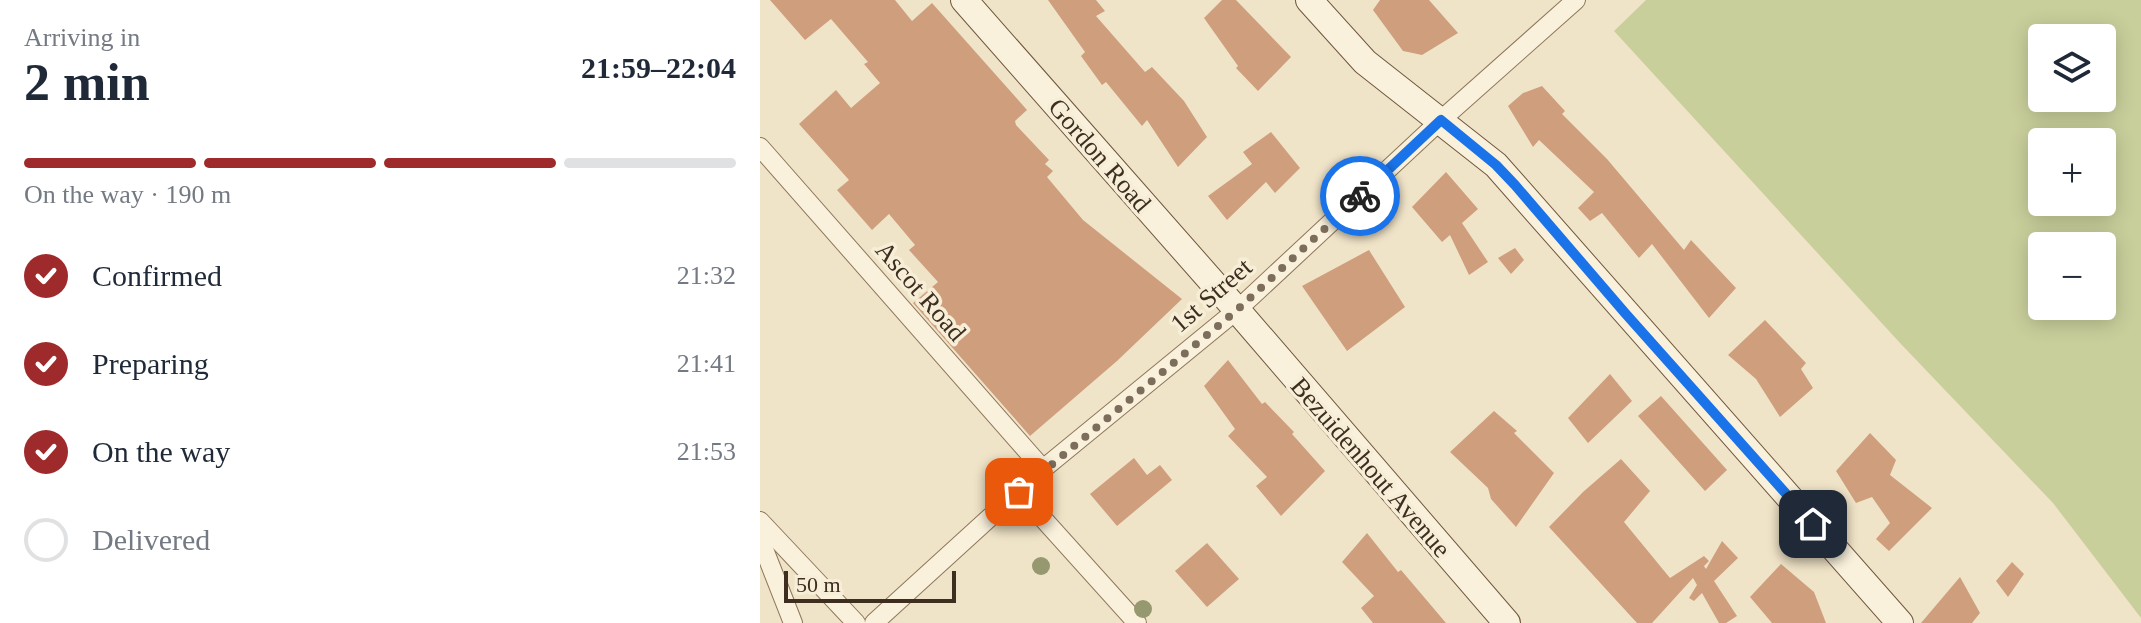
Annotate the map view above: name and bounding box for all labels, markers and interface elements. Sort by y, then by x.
text: Arriving in [24,23,140,52]
map controls [2028,24,2116,320]
button: layers [2028,24,2116,112]
text: 21:59–22:04 [581,51,736,84]
text: 2 min [24,54,150,111]
street label: Gordon Road [1042,93,1157,218]
button: + [2028,128,2116,216]
courier [1320,156,1400,236]
icon: bike [1338,174,1382,218]
text: On the way · 190 m [24,180,231,209]
button: − [2028,232,2116,320]
street label: Ascot Road [870,236,972,347]
street label: 1st Street [1165,252,1258,338]
icon: check [24,254,68,298]
text: Confirmed [92,259,222,292]
text: 21:32 [677,261,736,290]
icon: check [24,342,68,386]
text: Preparing [92,347,209,380]
text: 21:41 [677,349,736,378]
street label: Bezuidenhout Avenue [1285,372,1456,563]
icon: check [24,430,68,474]
text: On the way [92,435,230,468]
text: 21:53 [677,437,736,466]
pin [985,458,1053,526]
icon: bag [997,470,1041,514]
pin [1779,490,1847,558]
icon: home [1791,502,1835,546]
text: Delivered [92,523,210,556]
scale bar [784,567,956,603]
text: 50 m [796,572,841,597]

